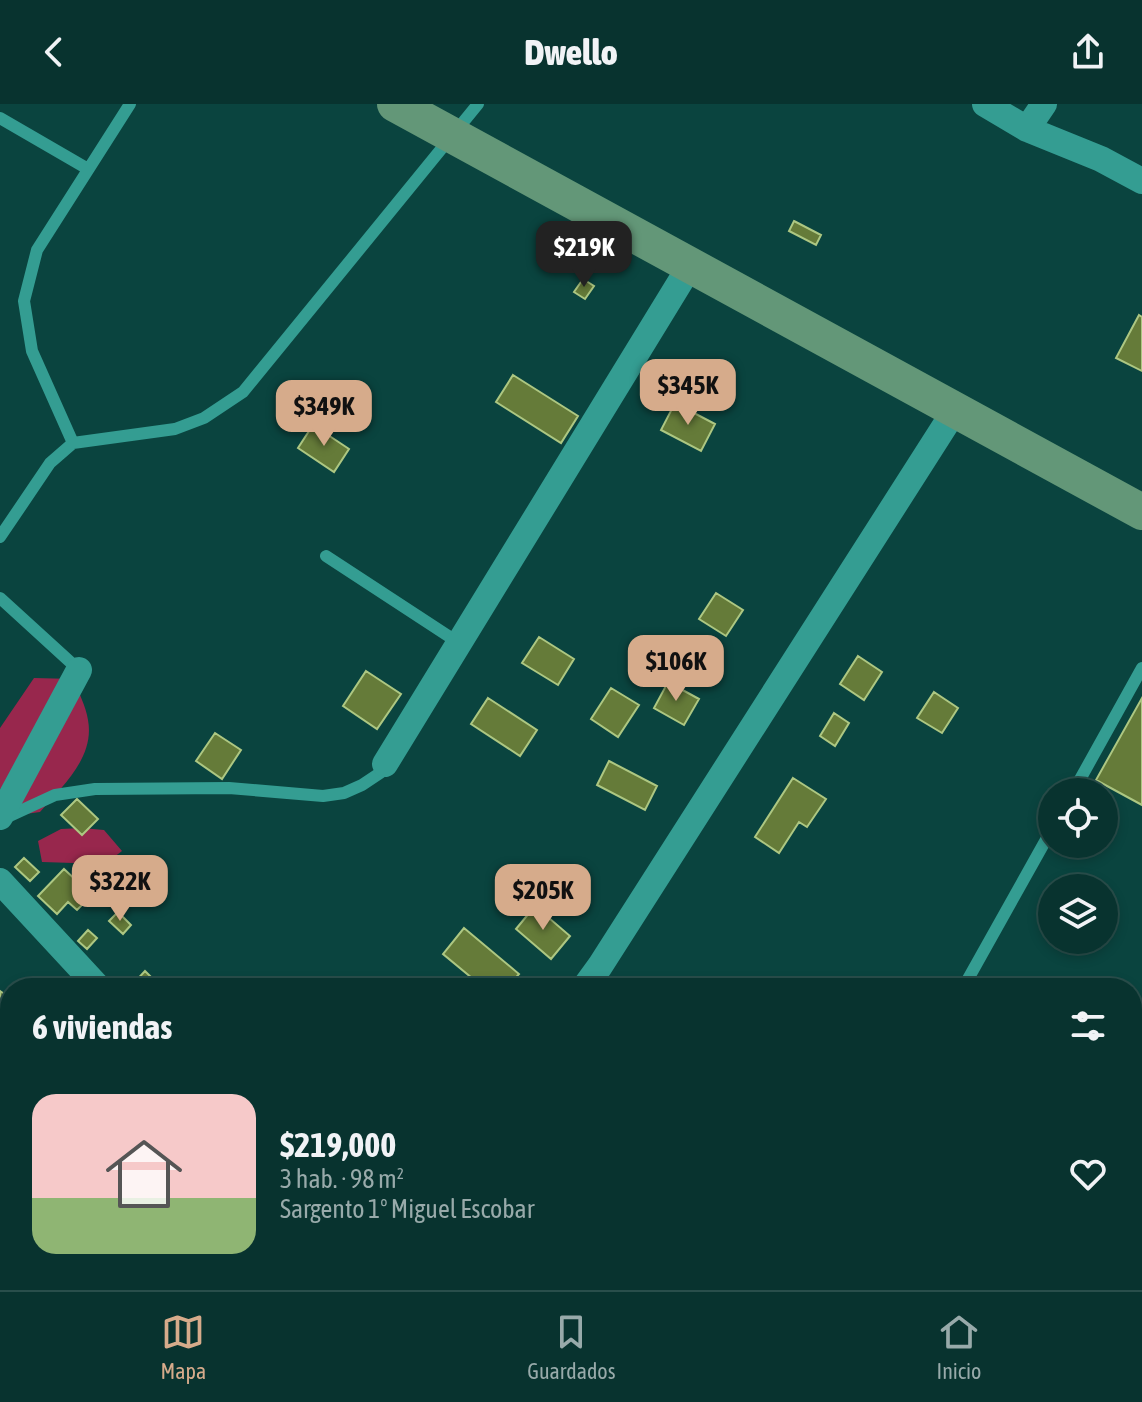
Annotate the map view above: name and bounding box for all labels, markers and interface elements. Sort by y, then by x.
icon: back [32,30,76,74]
icon: share [1066,30,1110,74]
text: Dwello [524,31,618,73]
pin: $219K [528,221,640,289]
text: $219K [554,232,614,262]
pin: $345K [632,359,744,427]
text: $345K [658,370,718,400]
pin: $349K [268,380,380,448]
text: $349K [294,391,354,421]
pin: $106K [620,635,732,703]
text: $106K [646,646,706,676]
map controls [1038,778,1118,954]
button: locate [1038,778,1118,858]
pin: $322K [64,855,176,923]
pin: $205K [487,864,599,932]
text: $322K [90,866,150,896]
button: layers [1038,874,1118,954]
text: $205K [513,875,573,905]
icon: filters [1066,1004,1110,1048]
text: 6 viviendas [32,1007,172,1046]
text: $219,000 [280,1125,396,1164]
icon: home [96,1126,192,1222]
icon: heart [1066,1152,1110,1196]
text: 3 hab. · 98 m² [280,1164,404,1194]
text: Sargento 1º Miguel Escobar [280,1194,534,1224]
tab: Mapa [161,1310,206,1384]
tab: Guardados [527,1310,615,1384]
tab: Inicio [937,1310,981,1384]

